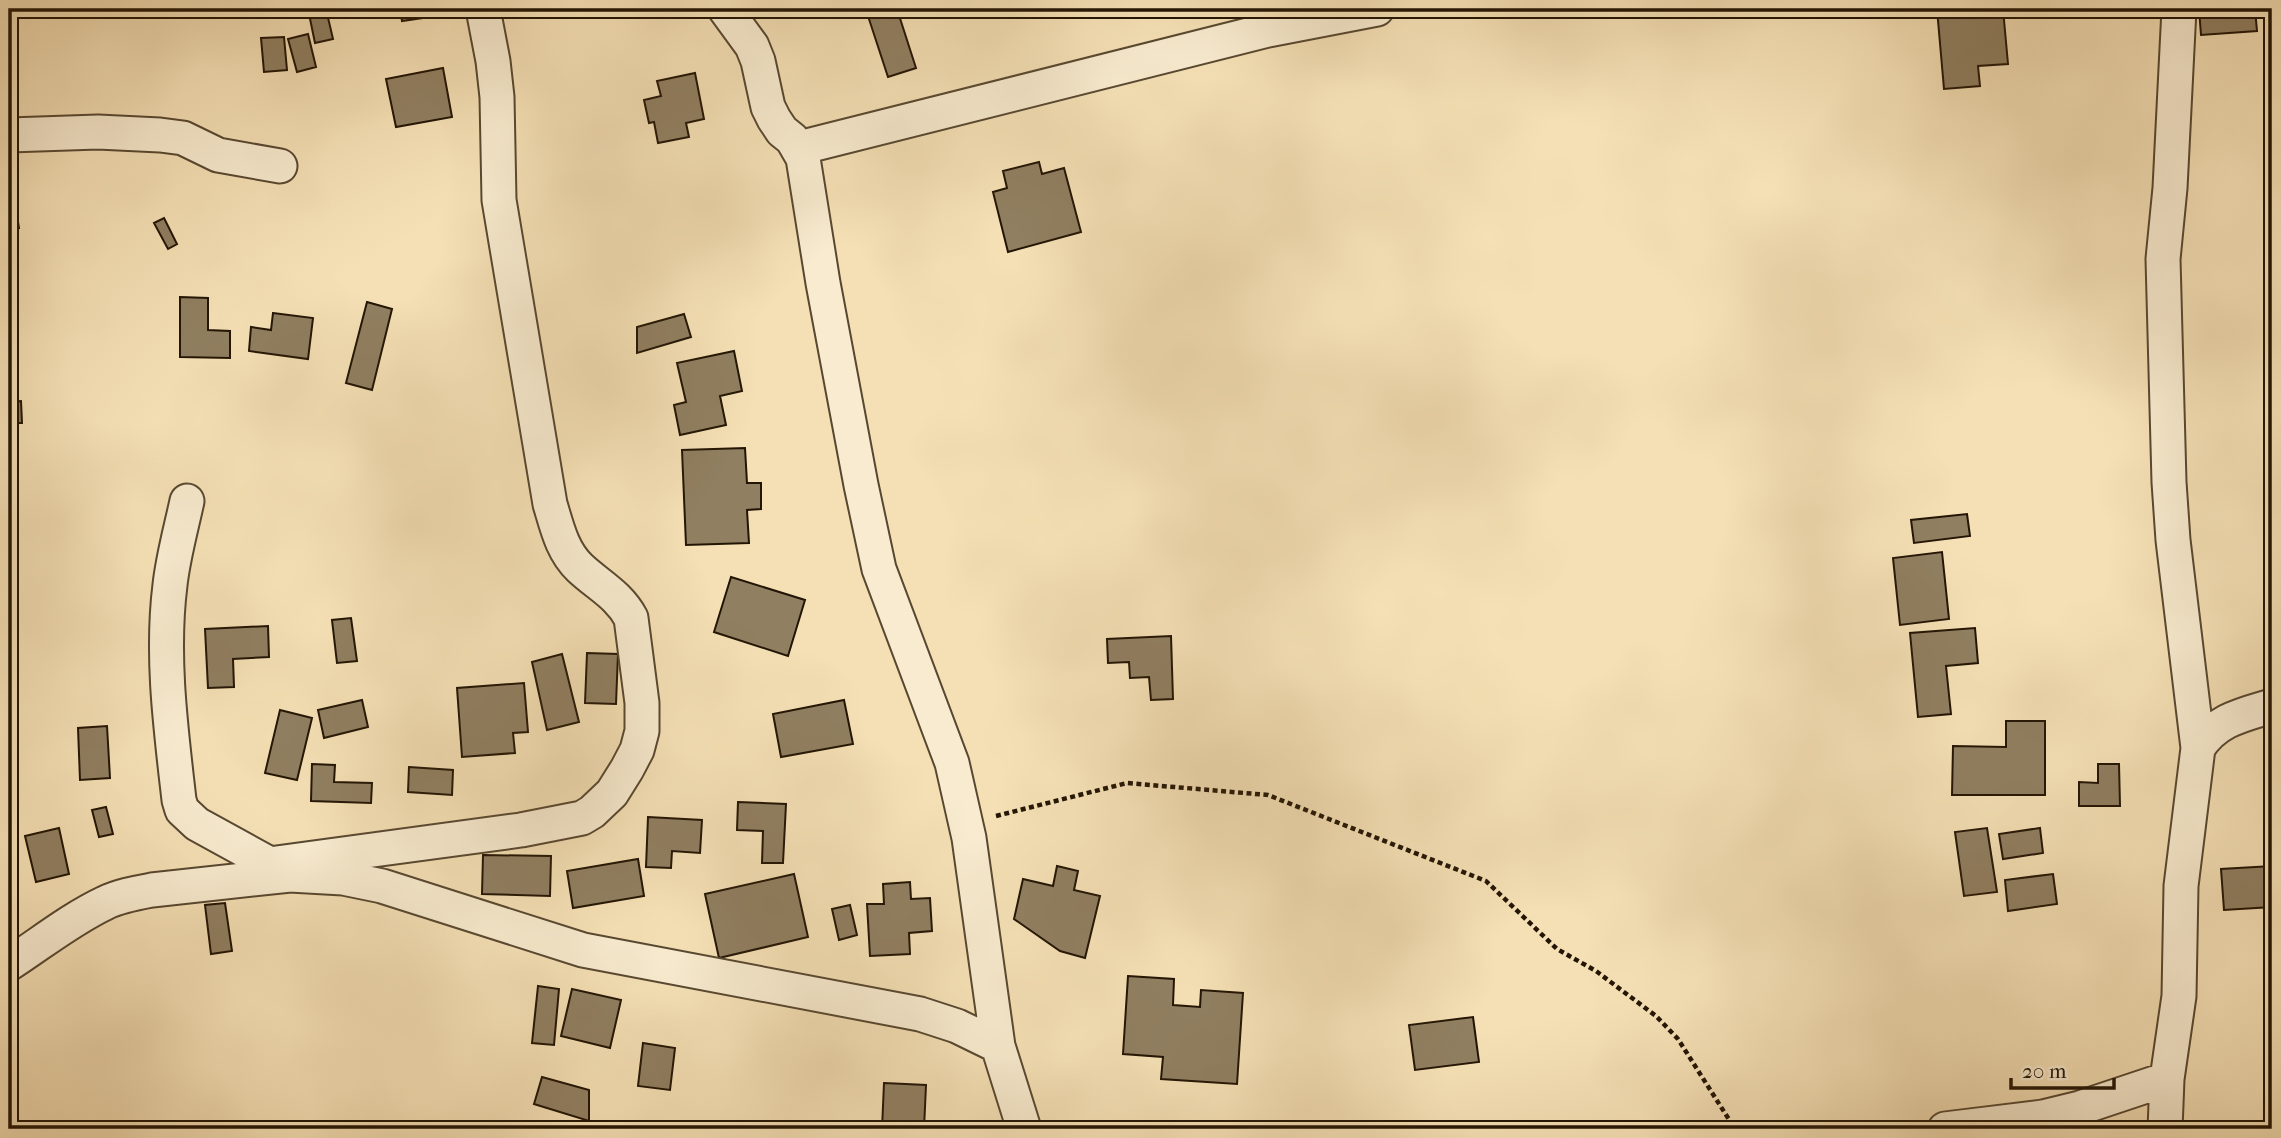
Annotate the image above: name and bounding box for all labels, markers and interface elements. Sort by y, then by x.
scale bar [2011,1047,2115,1091]
text: 20 m [2022,1059,2067,1083]

